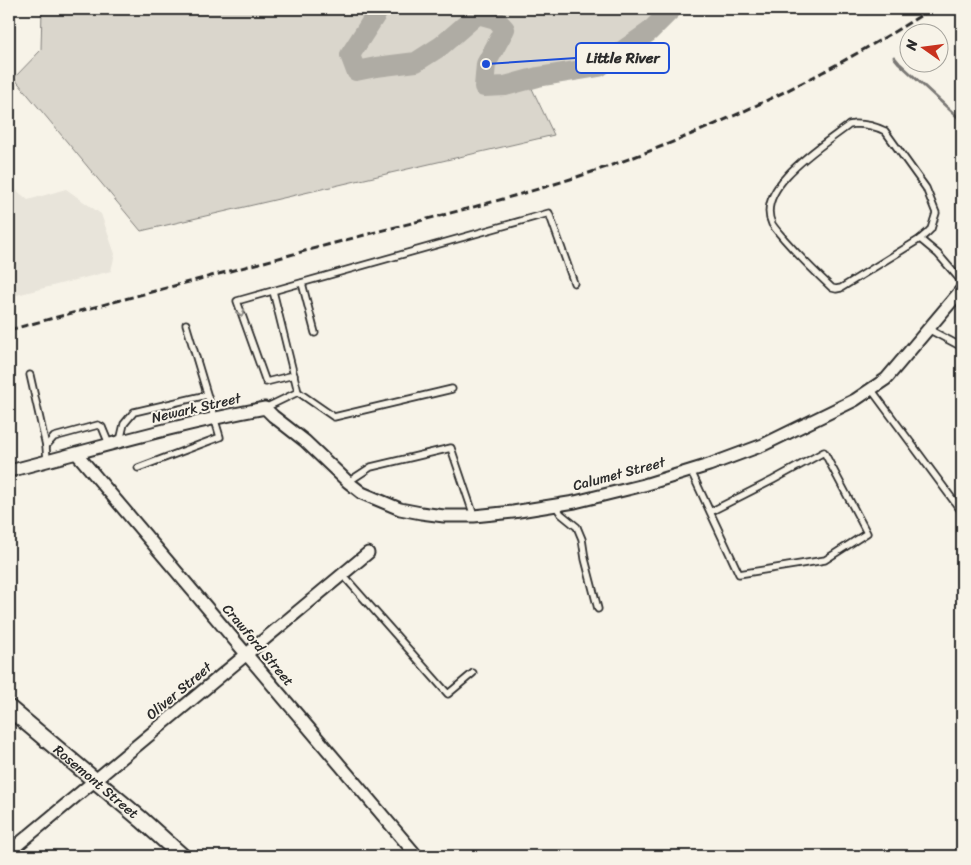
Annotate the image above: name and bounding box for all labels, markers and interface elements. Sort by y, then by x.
north arrow [898,22,948,72]
text: N [898,37,925,54]
callout: Little River [576,43,669,73]
text: Little River [586,45,662,71]
one-way arrow [235,308,245,316]
street label: Newark Street [149,385,245,430]
street label: Calumet Street [570,449,669,498]
street label: Crawford Street [216,598,300,692]
street label: Oliver Street [140,655,219,726]
street label: Rosemont Street [48,738,145,825]

